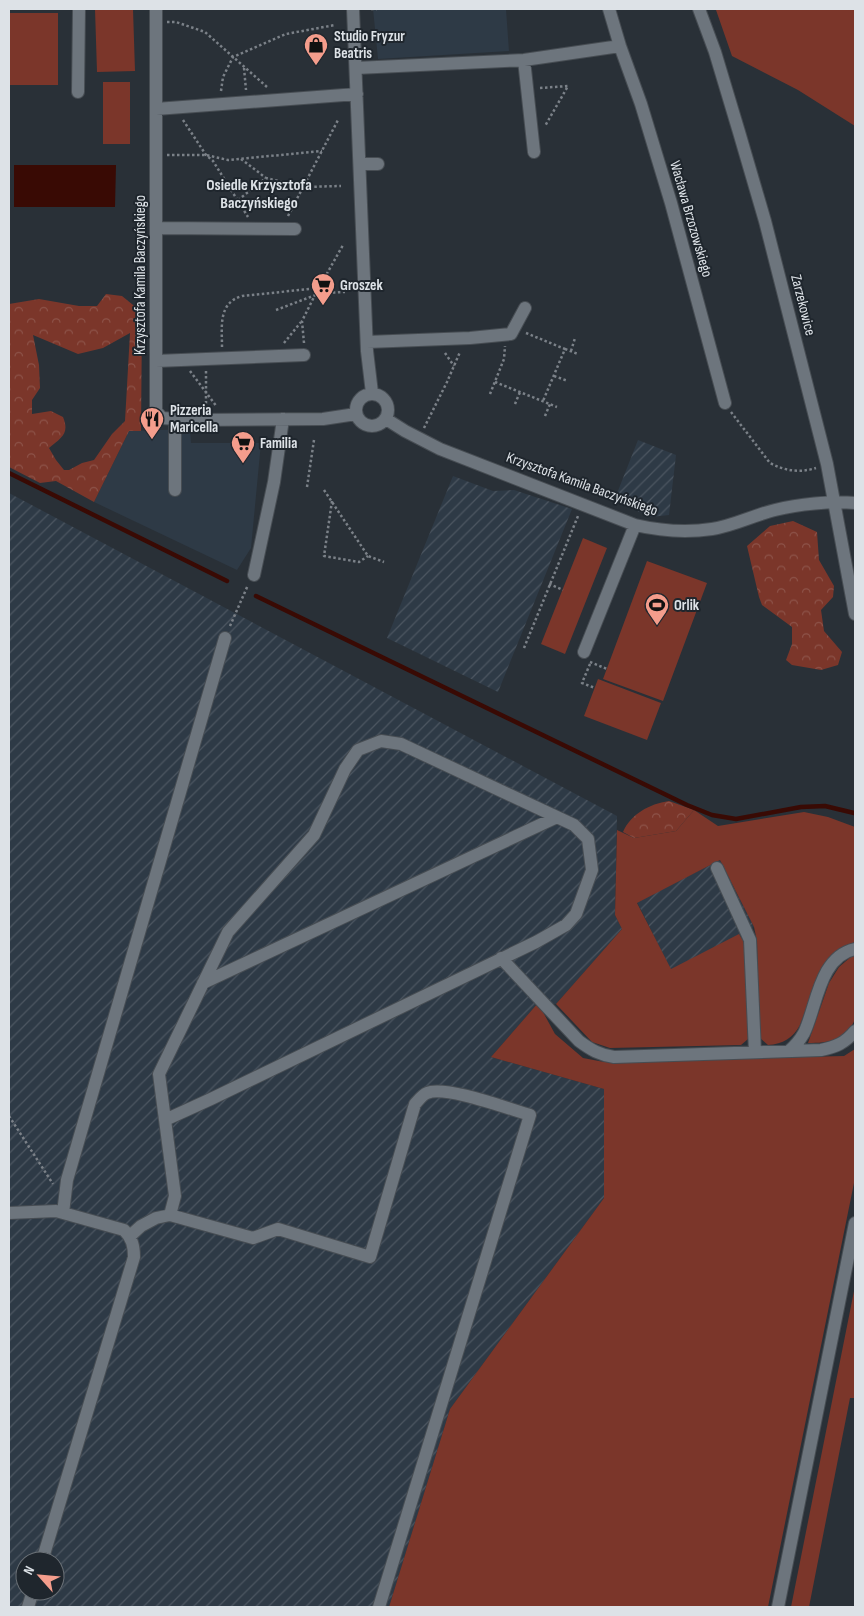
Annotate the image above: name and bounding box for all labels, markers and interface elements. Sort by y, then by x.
place label: Studio Fryzur Beatris [334,27,405,63]
shop icon: Studio Fryzur Beatris [303,32,329,66]
street label: Wacława Brzozowskiego [665,159,717,279]
district label: Osiedle Krzysztofa Baczyńskiego [206,176,312,213]
street label: Krzysztofa Kamila Baczyńskiego [131,195,150,355]
supermarket icon: Groszek [310,272,336,306]
street label: Zarzekowice [786,273,820,337]
place label: Groszek [340,276,383,295]
place label: Pizzeria Maricella [170,401,218,437]
restaurant icon: Pizzeria Maricella [139,406,165,440]
supermarket icon: Familia [230,430,256,464]
place label: Familia [260,434,297,453]
street label: Krzysztofa Kamila Baczyńskiego [504,448,660,520]
sports icon: Orlik [644,592,670,626]
place label: Orlik [674,596,700,615]
north arrow [15,1551,65,1601]
text: N [20,1563,38,1578]

